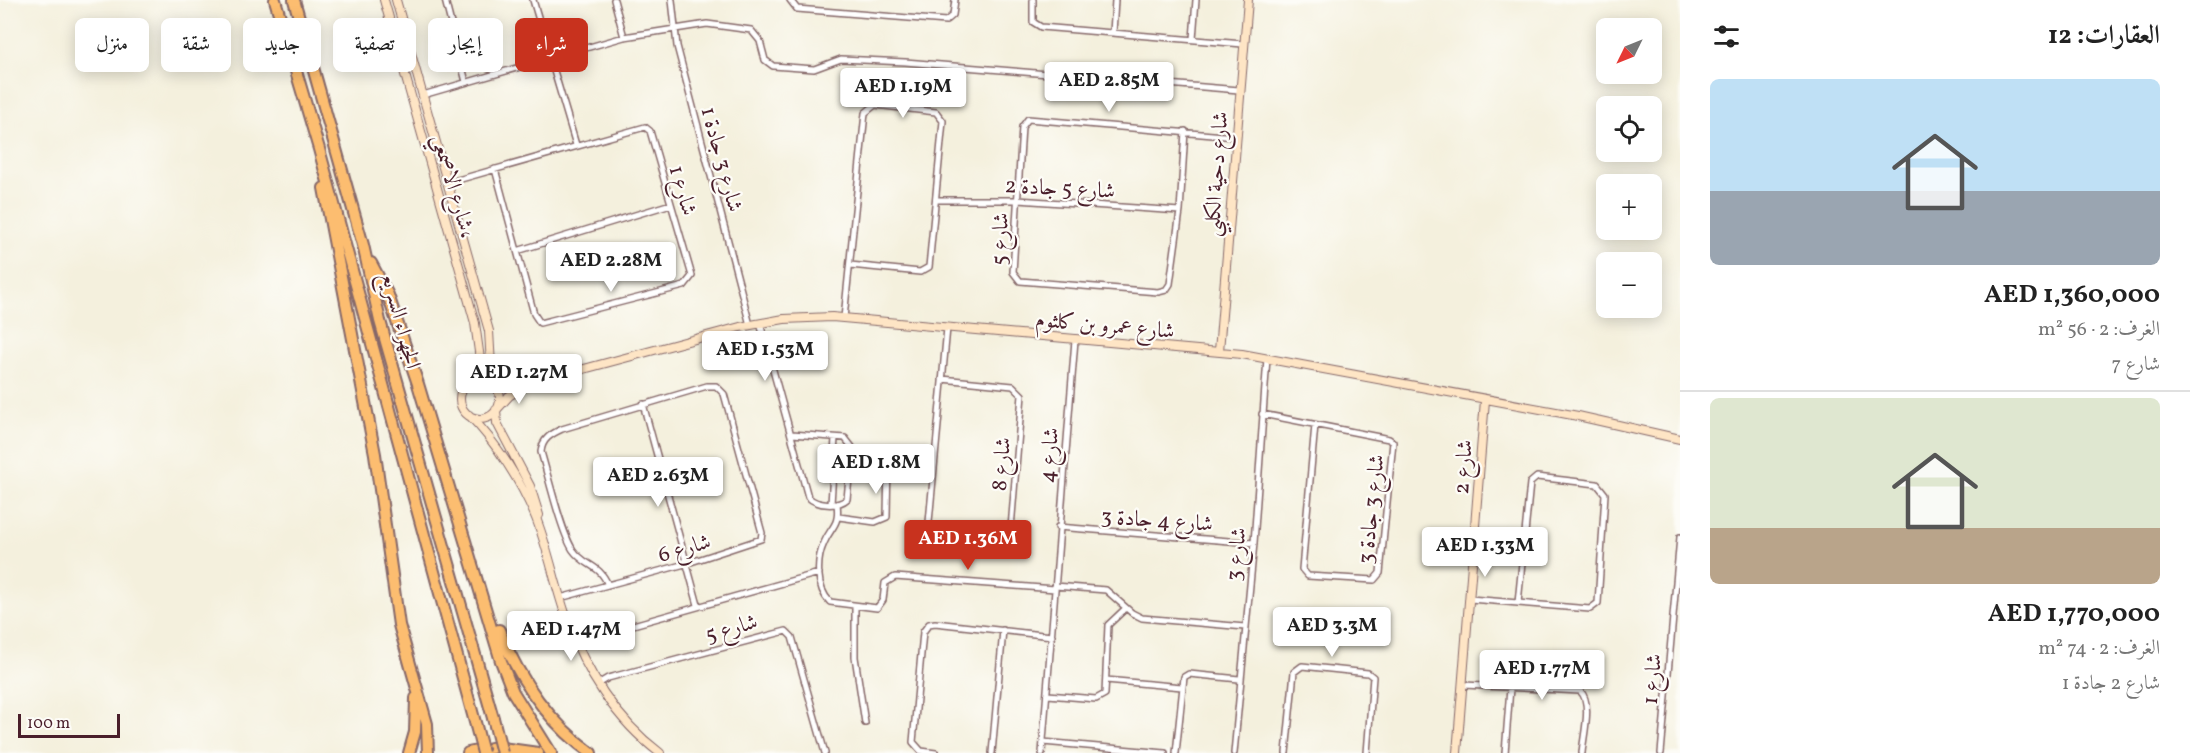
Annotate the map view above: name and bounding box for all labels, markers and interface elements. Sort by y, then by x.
chip: منزل [75,18,149,72]
chip: شقة [161,18,231,72]
chip: جديد [243,18,321,72]
chip: تصفية [333,18,416,72]
chip: إيجار [428,18,503,72]
chip: شراء [515,18,588,72]
north arrow [1596,18,1662,84]
map controls [1596,18,1662,318]
text: العقارات: 12 [2048,18,2160,54]
icon: filters [1710,20,1743,53]
pin: AED 2.85M [1040,62,1178,113]
text: AED 2.85M [1059,67,1159,95]
pin: AED 1.19M [834,68,972,119]
text: AED 1.19M [854,73,952,101]
button: locate [1596,96,1662,162]
street label: شارع 3 جادة 1 [691,104,749,216]
street label: شارع دحية الكلبي [1198,110,1240,238]
icon: home [1881,118,1989,226]
street label: شارع الاصمعي، [420,131,482,243]
street label: شارع 1 [659,162,704,220]
street label: شارع 5 جادة 2 [1004,171,1116,209]
button: + [1596,174,1662,240]
street label: شارع 5 [985,212,1019,266]
pin: AED 2.28M [542,242,680,293]
text: AED 2.28M [560,247,662,275]
button: − [1596,252,1662,318]
street label: الجهراء السريع [370,269,427,373]
text: AED 1,360,000 [1984,277,2160,313]
street label: شارع عمرو بن كلثوم [1034,305,1176,350]
text: الغرف: 2 · 56 m² [2038,316,2160,344]
pin: AED 1.53M [696,331,834,382]
text: AED 1.53M [716,336,814,364]
text: شارع 7 [2112,351,2160,379]
pin: AED 1.27M [450,354,588,405]
text: AED 1.27M [470,359,568,387]
street label: شارع 4 [1033,426,1069,484]
street label: شارع 8 [985,436,1021,492]
icon: home [1881,437,1989,545]
street label: شارع 2 [1447,439,1483,495]
pin: AED 1.8M [814,444,938,495]
text: AED 1.8M [831,449,921,477]
street label: شارع 3 جادة 3 [1351,453,1395,566]
pin: AED 2.63M [589,457,727,508]
text: AED 2.63M [607,462,709,490]
street label: شارع 4 جادة 3 [1100,502,1214,542]
pin: AED 1.36M [899,520,1037,571]
text: AED 1.36M [918,525,1018,553]
street label: شارع 3 [1219,526,1257,583]
street label: شارع 6 [655,527,715,573]
pin: AED 1.33M [1416,527,1554,578]
text: AED 1.33M [1436,532,1534,560]
text: AED 1,770,000 [1988,596,2160,632]
street label: شارع 5 [702,607,762,653]
pin: AED 3.3M [1270,607,1394,658]
pin: AED 1.47M [502,611,640,662]
text: AED 3.3M [1287,612,1377,640]
text: AED 1.47M [521,616,621,644]
text: الغرف: 2 · 74 m² [2038,635,2160,663]
pin: AED 1.77M [1473,650,1611,701]
street label: شارع 1 [1636,652,1672,706]
text: AED 1.77M [1494,655,1590,683]
text: شارع 2 جادة 1 [2062,670,2160,698]
scale bar [18,711,120,738]
text: 100 m [27,713,70,735]

